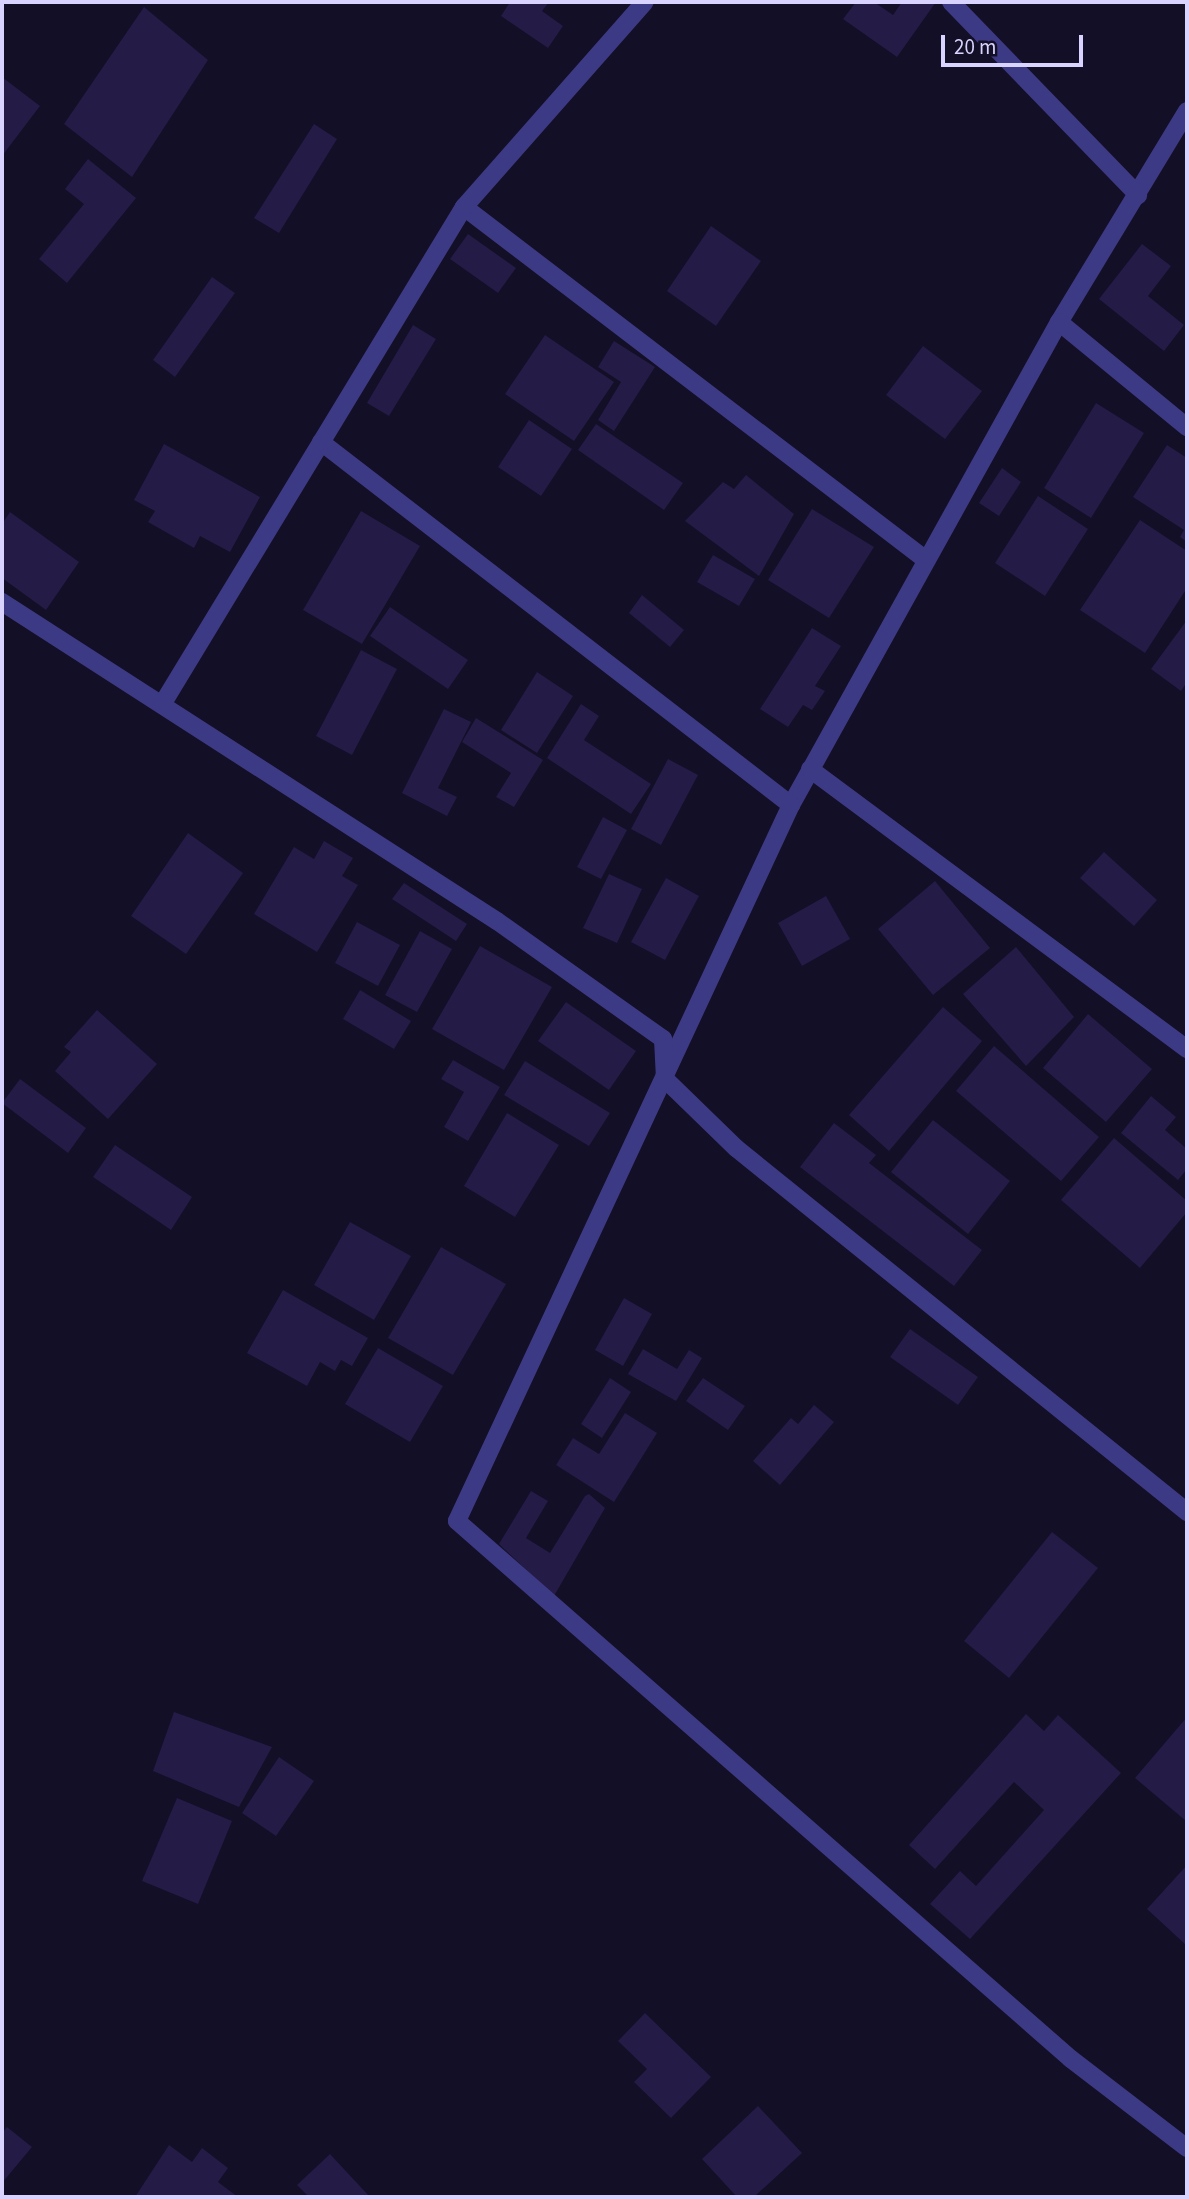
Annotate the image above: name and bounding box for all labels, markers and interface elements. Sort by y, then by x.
scale bar [944,21,1086,65]
text: 20 m [954,32,996,62]

